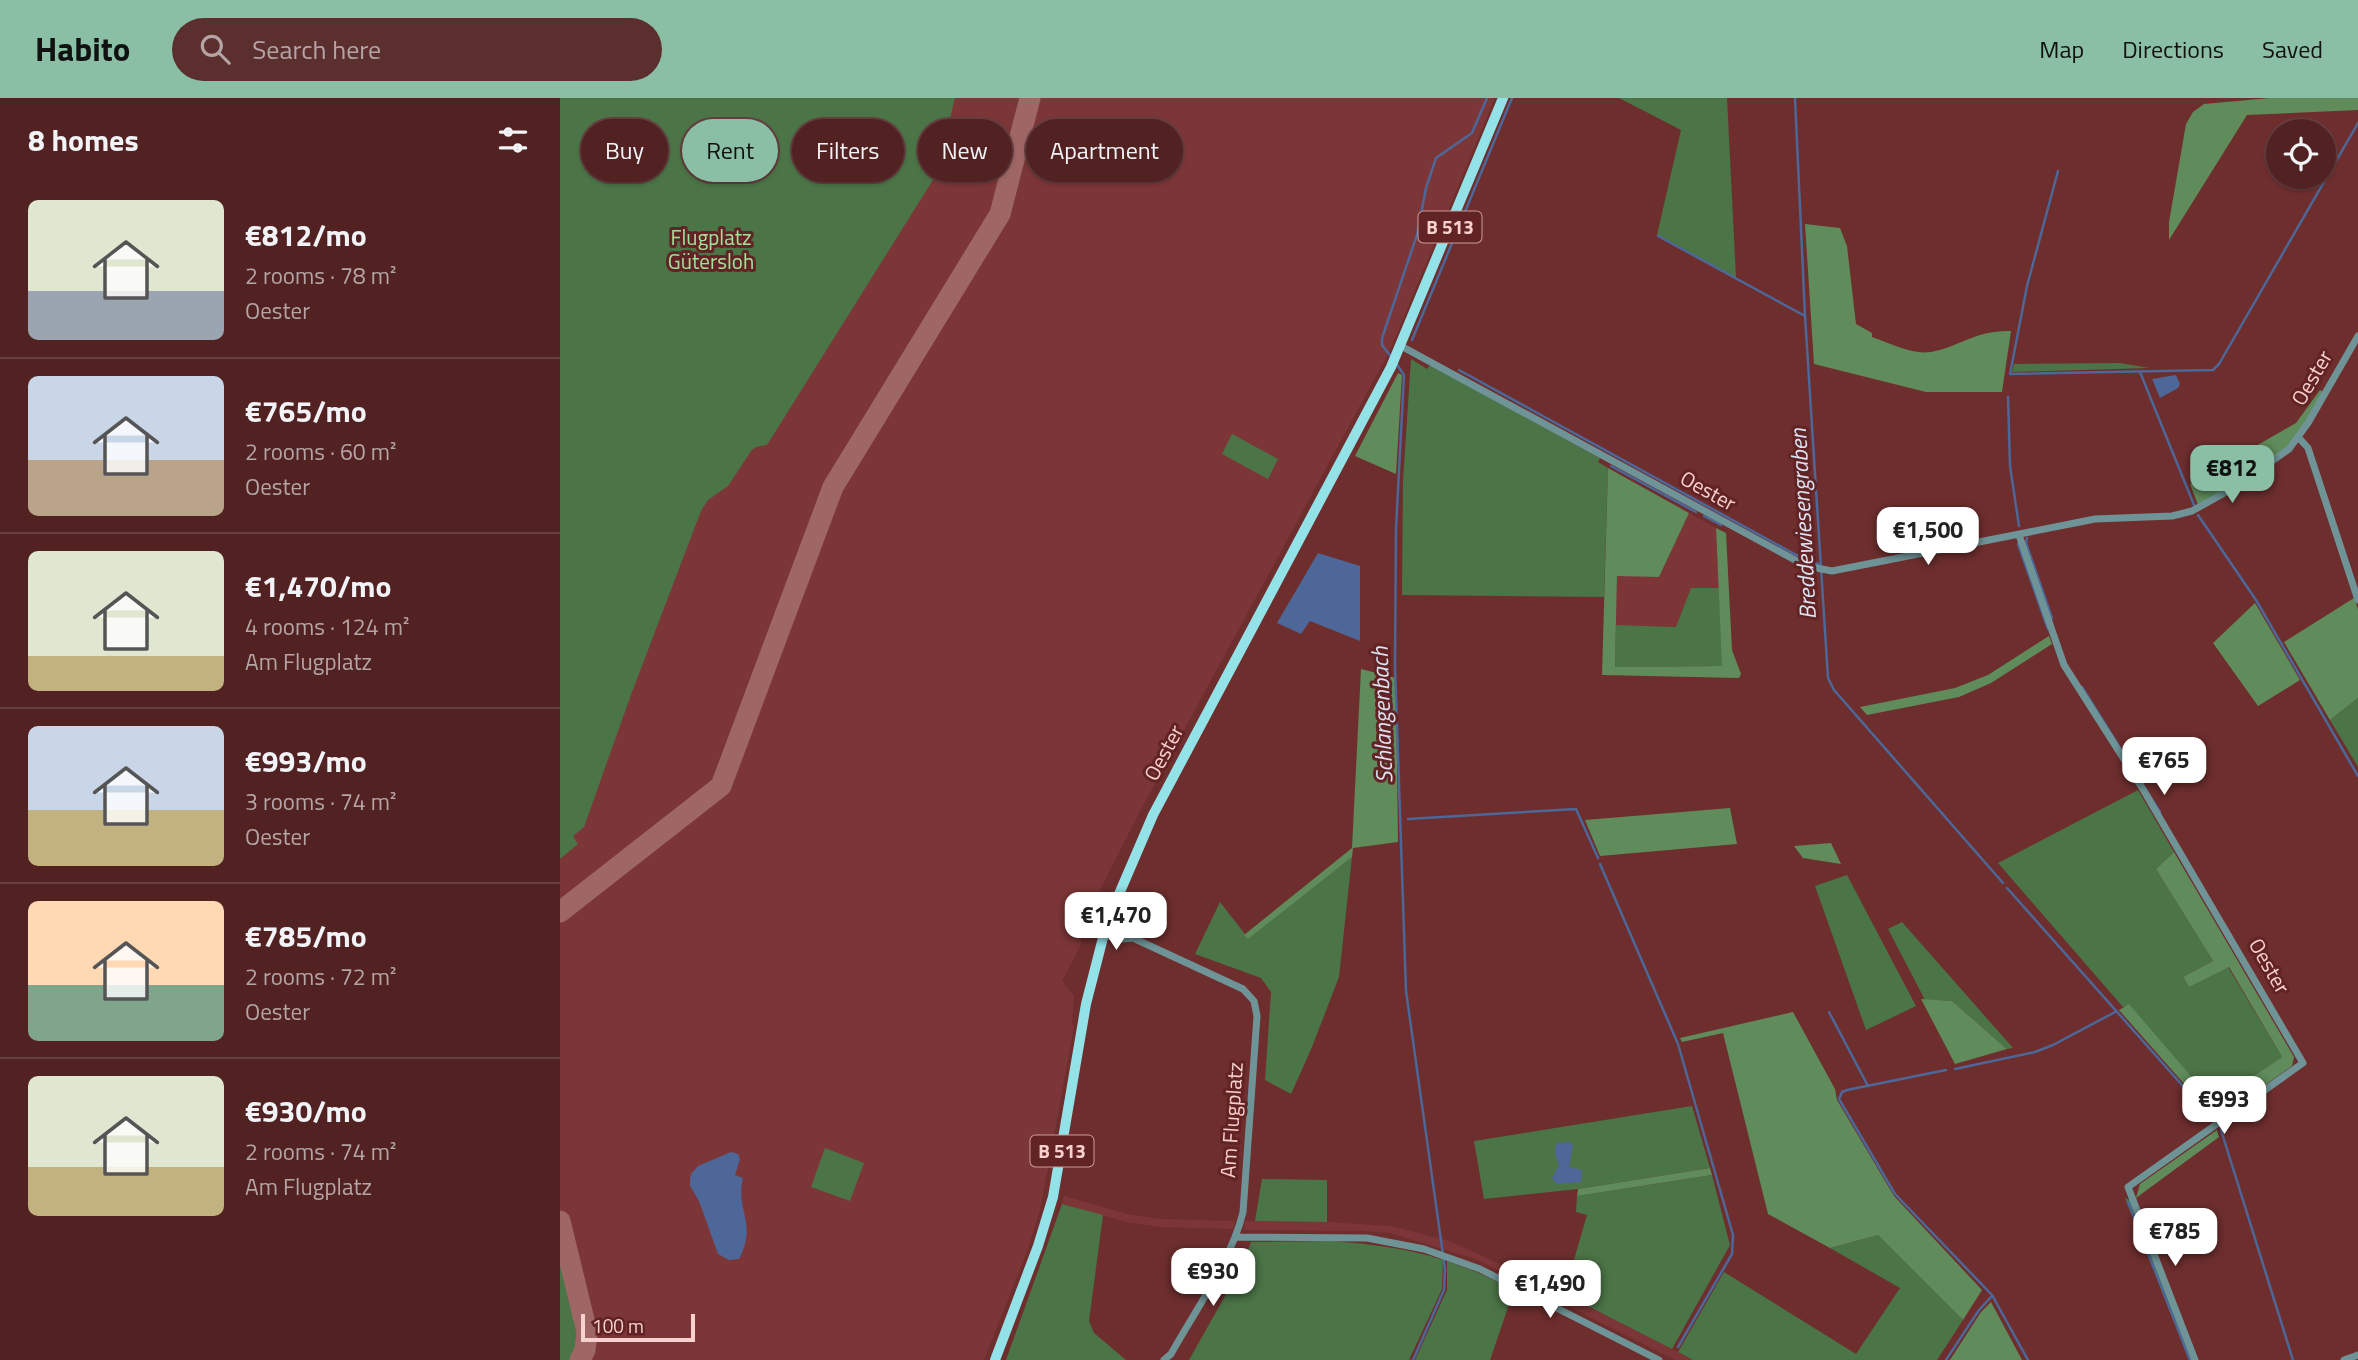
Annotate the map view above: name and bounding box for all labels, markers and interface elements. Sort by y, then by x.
search box [172,18,662,81]
text: Habito [35,24,130,74]
icon: search [196,30,234,68]
text: Search here [252,30,381,69]
text: Map [2039,31,2084,67]
text: Directions [2122,31,2224,67]
text: Saved [2262,31,2323,67]
text: 8 homes [28,117,139,163]
chip: Buy [581,119,668,182]
chip: Rent [682,119,778,182]
chip: Filters [792,119,904,182]
chip: New [918,119,1012,182]
chip: Apartment [1026,119,1183,182]
map controls [2266,119,2336,189]
button: locate [2266,119,2336,189]
icon: filters [494,121,532,159]
road number: B 513 [1418,211,1482,242]
text: €812/mo [245,212,367,258]
park label: Flugplatz Gütersloh [668,221,754,277]
icon: home [84,228,168,312]
text: 2 rooms · 78 m² [245,258,396,293]
text: Oester [245,293,310,328]
street label: Oester [2282,344,2340,411]
text: €765/mo [245,388,367,434]
icon: home [84,404,168,488]
water label: Breddewiesengraben [1780,427,1825,620]
text: 2 rooms · 60 m² [245,434,396,469]
pin: €812 [2191,446,2273,505]
text: €812 [2206,450,2258,485]
street label: Oester [1675,462,1742,519]
text: Oester [245,469,310,504]
pin: €1,500 [1871,508,1985,567]
text: €1,500 [1893,512,1963,547]
text: €1,470/mo [245,563,391,609]
icon: home [84,579,168,663]
text: 4 rooms · 124 m² [245,609,409,644]
text: Am Flugplatz [245,644,372,679]
water label: Schlangenbach [1362,646,1401,784]
street label: Oester [1135,719,1191,786]
text: €993/mo [245,738,367,784]
pin: €765 [2123,738,2205,797]
text: €765 [2138,742,2190,777]
icon: home [84,754,168,838]
text: 3 rooms · 74 m² [245,784,396,819]
text: Oester [245,819,310,854]
pin: €1,470 [1059,892,1173,952]
text: €1,470 [1081,897,1151,932]
text: €785/mo [245,913,367,959]
icon: home [84,929,168,1013]
street label: Oester [2241,932,2299,999]
text: 2 rooms · 72 m² [245,959,396,994]
text: Oester [245,994,310,1029]
street label: Am Flugplatz [1211,1061,1251,1179]
pin: €993 [2183,1076,2265,1136]
text: €993 [2198,1081,2250,1116]
text: €930/mo [245,1088,367,1134]
icon: home [84,1104,168,1188]
text: 2 rooms · 74 m² [245,1134,396,1169]
road number: B 513 [1030,1135,1094,1166]
text: Am Flugplatz [245,1169,372,1204]
pin: €785 [2134,1208,2216,1268]
text: €785 [2149,1213,2201,1248]
pin: €930 [1172,1248,1254,1308]
text: €930 [1187,1253,1239,1288]
pin: €1,490 [1493,1260,1607,1320]
text: €1,490 [1515,1265,1585,1300]
scale bar [581,1311,695,1343]
text: 100 m [592,1311,644,1340]

